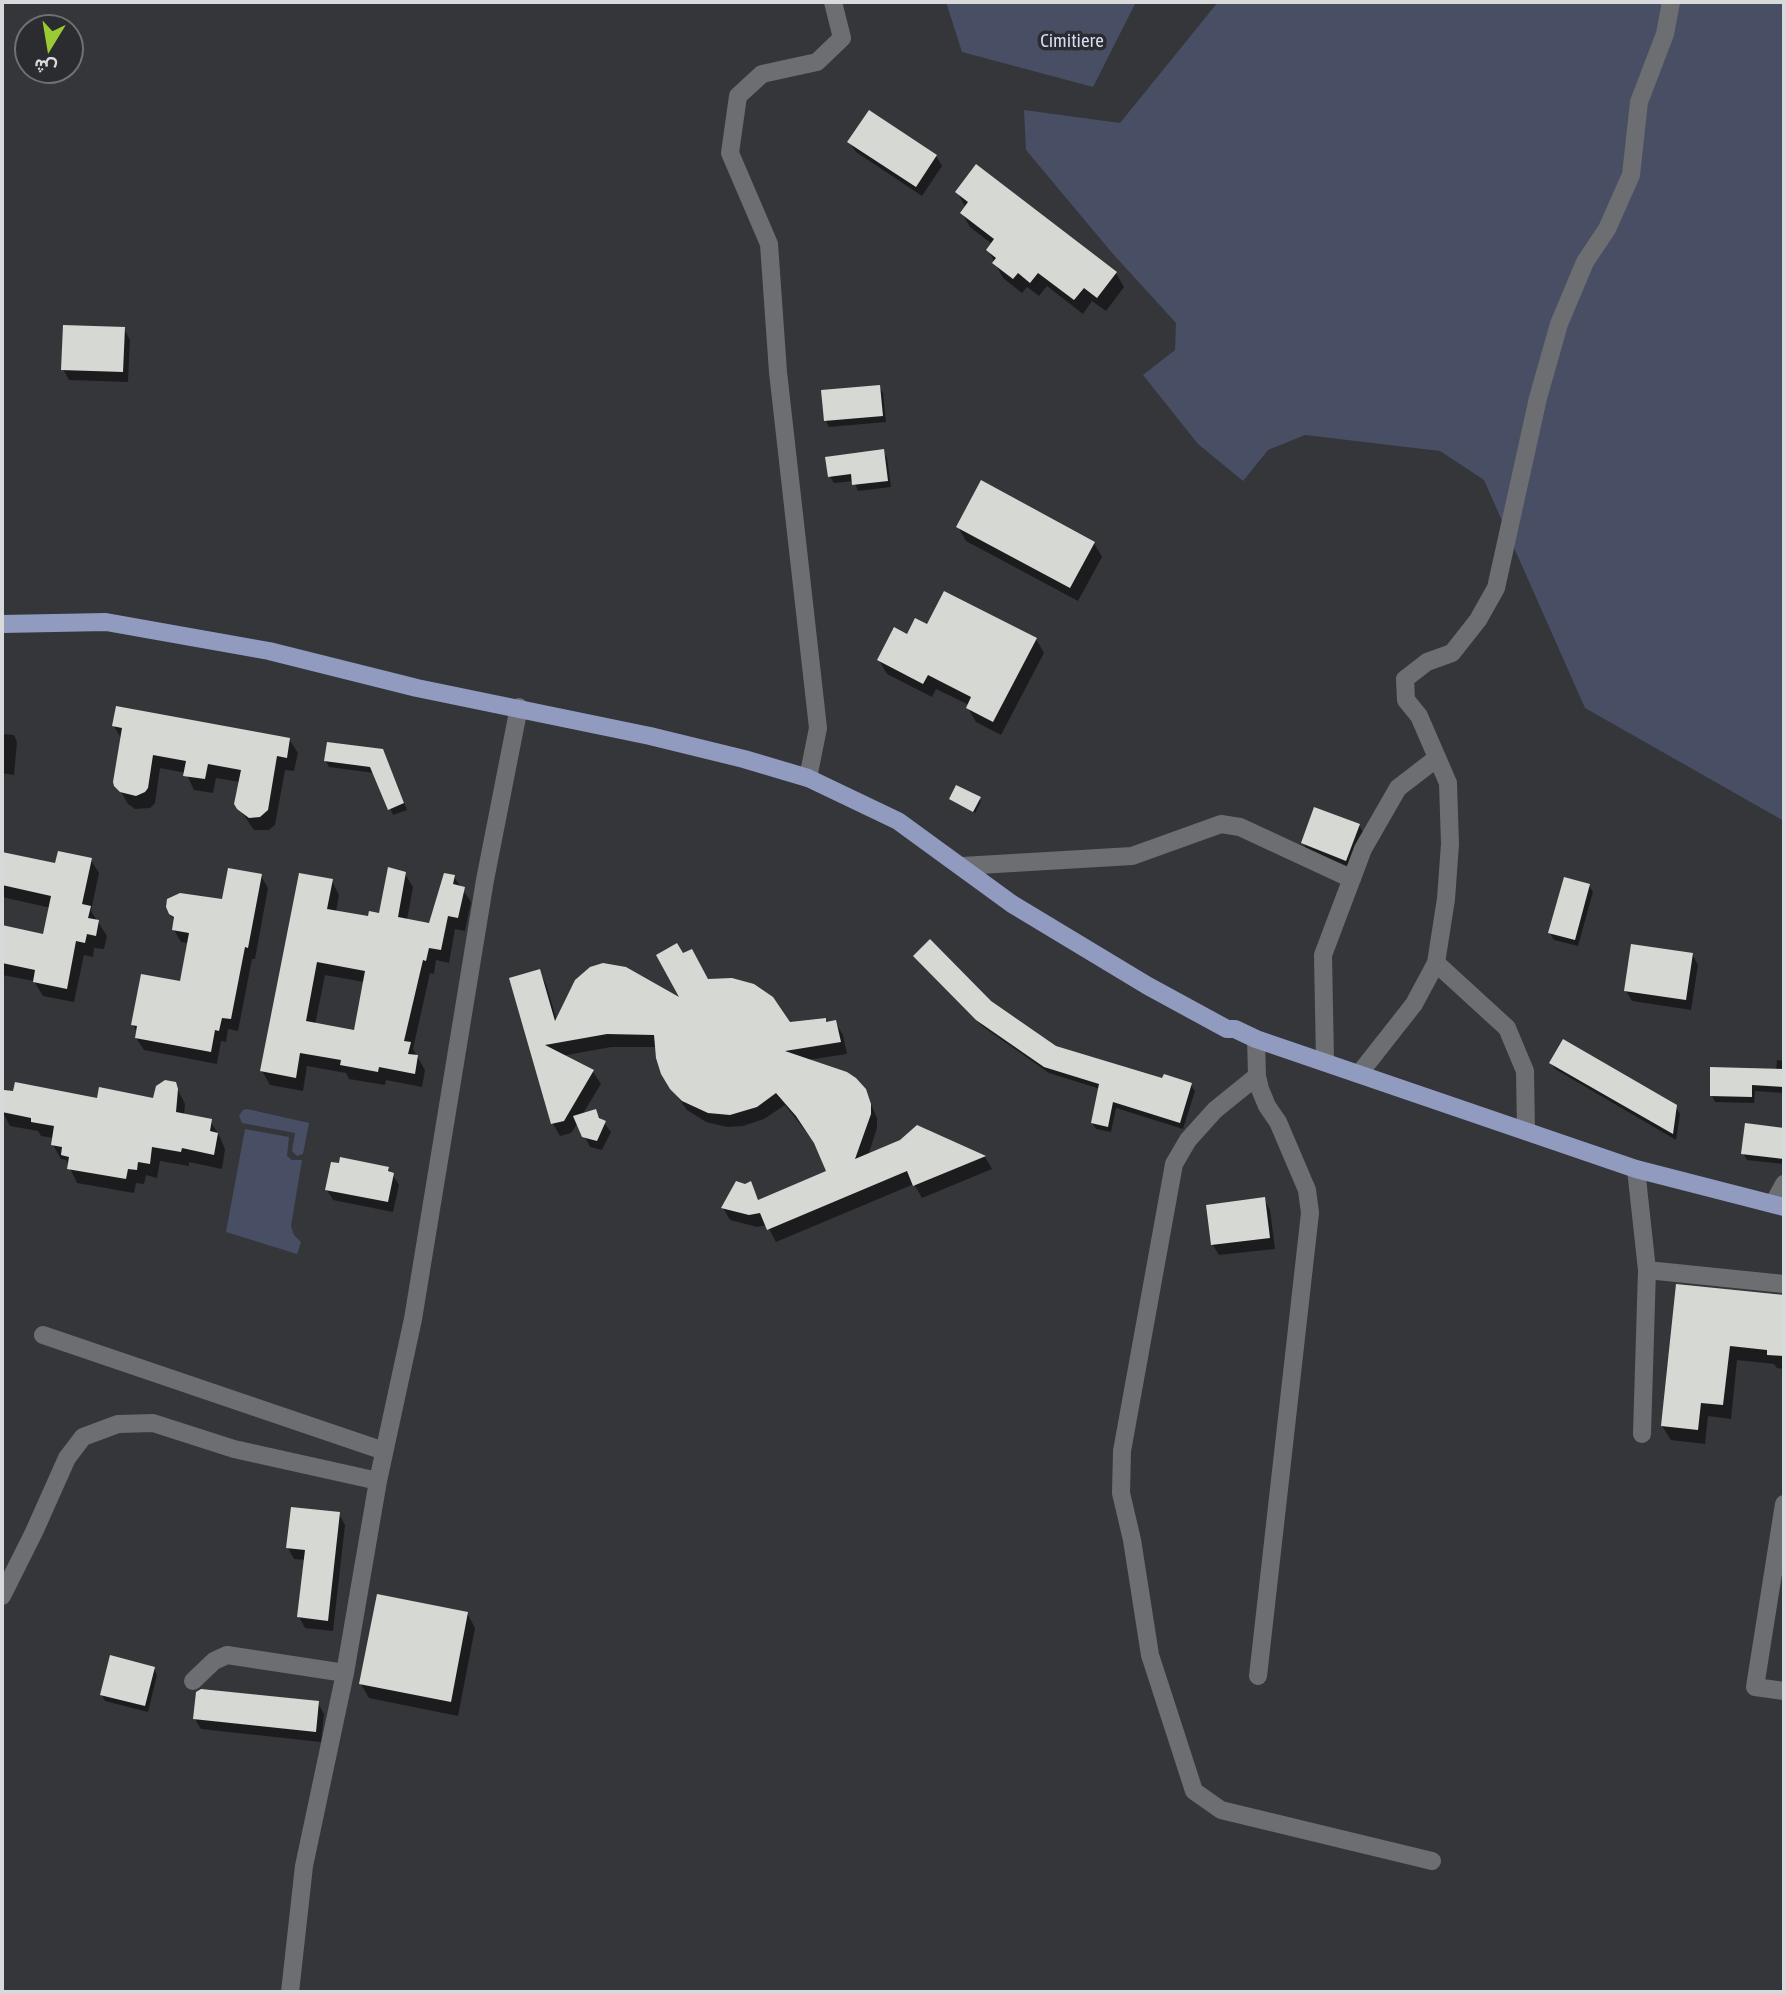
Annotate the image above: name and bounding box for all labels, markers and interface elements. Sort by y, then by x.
north arrow [14,14,84,84]
park label: Cimitiere [1040,30,1104,52]
text: ش [32,55,59,81]

